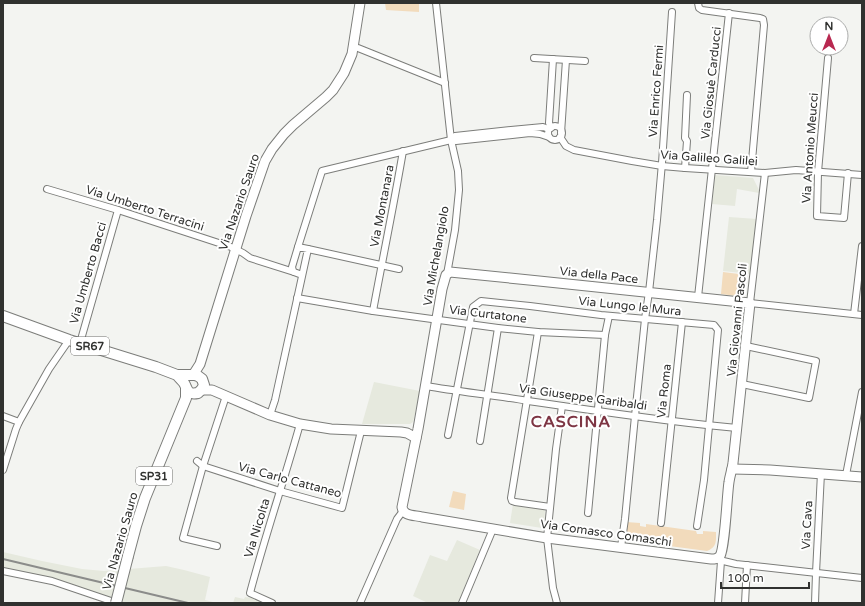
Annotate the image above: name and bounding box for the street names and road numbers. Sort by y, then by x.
street label: Via Giosuè Carducci [698,26,724,140]
street label: Via Enrico Fermi [646,44,666,138]
street label: Via Antonio Meucci [799,92,821,204]
street label: Via Galileo Galilei [660,148,758,168]
street label: Via Nazario Sauro [216,152,262,252]
street label: Via Montanara [367,164,397,248]
street label: Via Umberto Terracini [84,182,206,234]
street label: Via Michelangiolo [420,205,452,307]
street label: Via Umberto Bacci [67,220,109,326]
street label: Via Giovanni Pascoli [724,263,750,377]
street label: Via della Pace [559,264,639,286]
street label: Via Lungo le Mura [578,294,682,318]
street label: Via Curtatone [448,302,528,326]
road number: SR67 [71,337,109,355]
street label: Via Roma [654,363,674,419]
street label: Via Giuseppe Garibaldi [518,381,648,413]
street label: Via Carlo Cattaneo [237,459,343,501]
road number: SP31 [136,467,172,485]
street label: Via Nazario Sauro [99,490,141,592]
street label: Via Nicolta [241,497,273,559]
street label: Via Cava [799,500,815,550]
street label: Via Comasco Comaschi [539,517,673,549]

